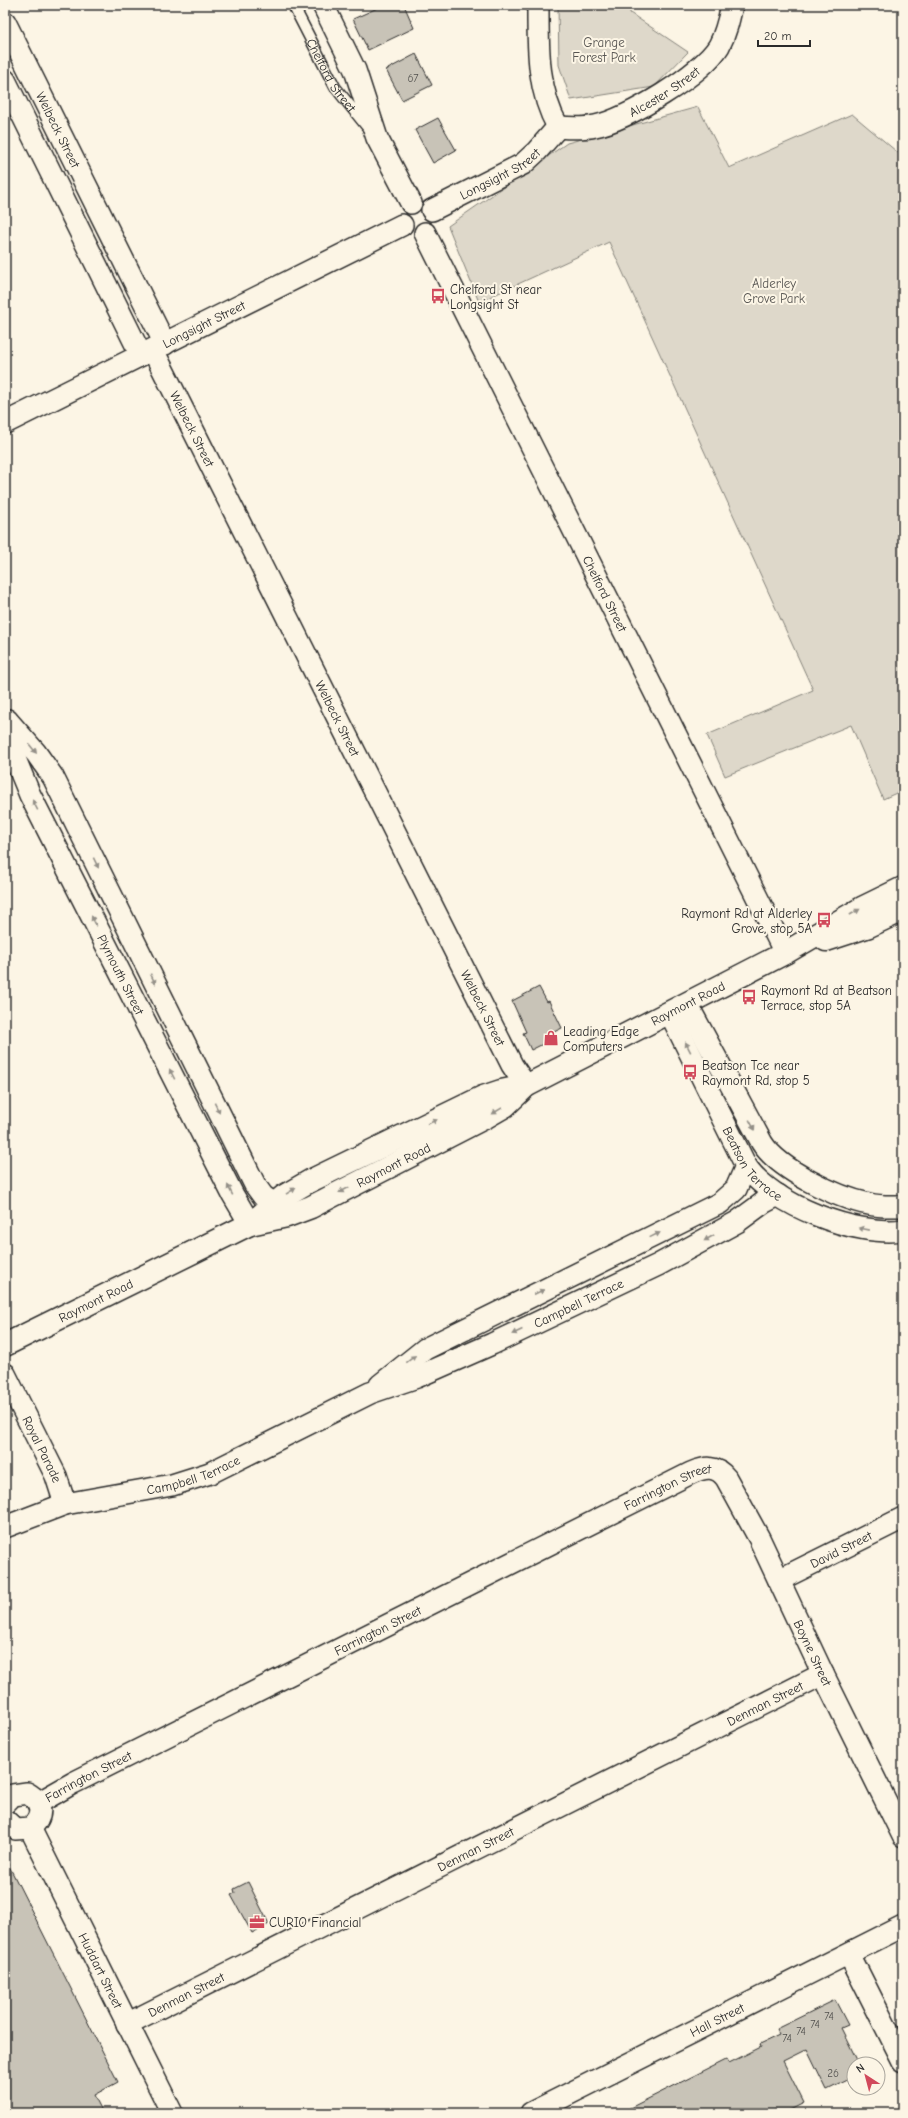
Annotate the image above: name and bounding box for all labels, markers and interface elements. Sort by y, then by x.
scale bar [758,22,810,48]
text: 20 m [764,29,792,43]
park label: Grange Forest Park [572,35,636,65]
street label: Chelford Street [304,36,360,116]
street label: Alcester Street [626,62,703,120]
house number: 67 [407,72,419,85]
street label: Welbeck Street [33,89,84,171]
street label: Longsight Street [457,144,544,202]
park label: Alderley Grove Park [743,276,806,306]
place label: Chelford St near Longsight St [450,282,542,312]
bus stop icon: Chelford St near Longsight St [429,287,447,305]
street label: Longsight Street [160,297,248,351]
street label: Welbeck Street [167,388,218,470]
street label: Chelford Street [580,553,631,635]
street label: Welbeck Street [313,678,364,760]
one-way arrow [29,744,37,755]
one-way arrow [32,799,38,811]
one-way arrow [93,857,99,868]
place label: Raymont Rd at Alderley Grove, stop 5A [681,906,812,936]
one-way arrow [849,909,861,916]
bus stop icon: Raymont Rd at Alderley Grove, stop 5A [815,911,833,929]
one-way arrow [91,915,97,927]
street label: Plymouth Street [95,932,148,1018]
street label: Welbeck Street [458,967,509,1049]
one-way arrow [150,973,157,985]
street label: Raymont Road [648,978,727,1028]
place label: Raymont Rd at Beatson Terrace, stop 5A [761,983,892,1013]
bus stop icon: Raymont Rd at Beatson Terrace, stop 5A [740,988,758,1006]
place label: Leading Edge Computers [563,1024,639,1054]
shop icon: Leading Edge Computers [542,1029,560,1047]
one-way arrow [684,1041,691,1053]
place label: Beatson Tce near Raymont Rd, stop 5 [702,1058,810,1088]
bus stop icon: Beatson Tce near Raymont Rd, stop 5 [681,1063,699,1081]
one-way arrow [168,1069,175,1080]
one-way arrow [214,1103,220,1114]
one-way arrow [492,1107,502,1115]
one-way arrow [426,1119,438,1125]
one-way arrow [748,1119,755,1130]
street label: Beatson Terrace [720,1124,786,1204]
street label: Raymont Road [354,1139,433,1190]
one-way arrow [227,1185,233,1196]
one-way arrow [338,1187,350,1194]
one-way arrow [285,1188,297,1195]
one-way arrow [858,1226,870,1232]
one-way arrow [649,1232,661,1238]
one-way arrow [703,1235,715,1242]
street label: Campbell Terrace [531,1275,626,1331]
street label: Raymont Road [56,1276,135,1325]
one-way arrow [533,1289,544,1296]
one-way arrow [511,1329,523,1335]
one-way arrow [405,1354,416,1363]
street label: Royal Parade [20,1413,65,1485]
street label: Campbell Terrace [145,1452,243,1497]
street label: Farrington Street [621,1461,713,1513]
street label: David Street [807,1527,875,1571]
street label: Farrington Street [332,1602,425,1658]
street label: Boyne Street [791,1617,836,1689]
street label: Denman Street [724,1677,807,1729]
street label: Farrington Street [42,1747,135,1805]
street label: Denman Street [435,1823,517,1874]
office icon: CURIO Financial [248,1913,266,1931]
place label: CURIO Financial [269,1915,361,1930]
street label: Huddart Street [76,1930,127,2012]
street label: Denman Street [145,1968,228,2020]
street label: Hall Street [687,1999,748,2039]
house number: 74 [824,2010,834,2023]
house number: 74 [810,2018,820,2031]
house number: 74 [796,2025,806,2038]
house number: 74 [782,2032,792,2045]
north arrow [846,2056,886,2096]
text: N [854,2061,867,2076]
house number: 26 [827,2067,839,2080]

